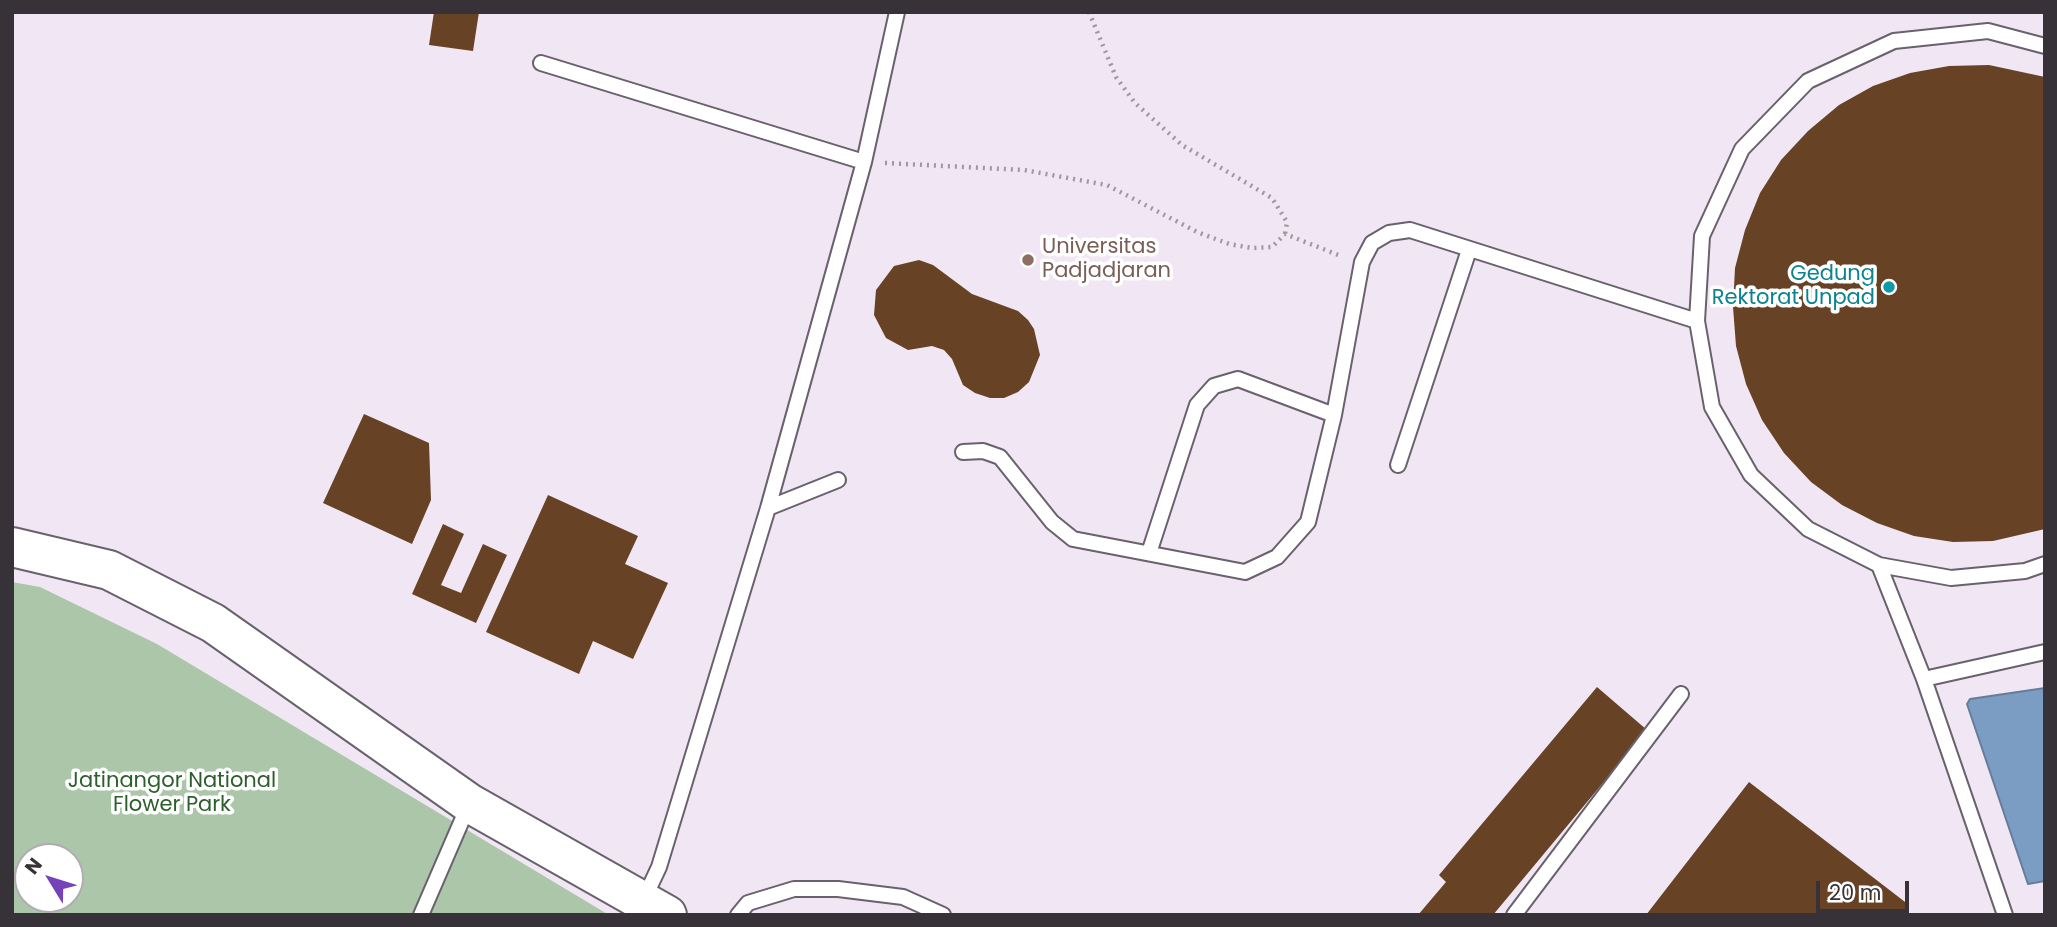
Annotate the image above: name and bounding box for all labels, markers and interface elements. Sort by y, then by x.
place label: Universitas Padjadjaran [1042,235,1171,285]
marker: Universitas Padjadjaran [1020,252,1036,268]
place label: Gedung Rektorat Unpad [1712,262,1875,312]
marker: Gedung Rektorat Unpad [1881,279,1897,295]
park label: Jatinangor National Flower Park [68,769,276,819]
north arrow [14,843,84,913]
text: N [19,852,49,880]
scale bar [1819,867,1912,911]
text: 20 m [1829,878,1882,907]

